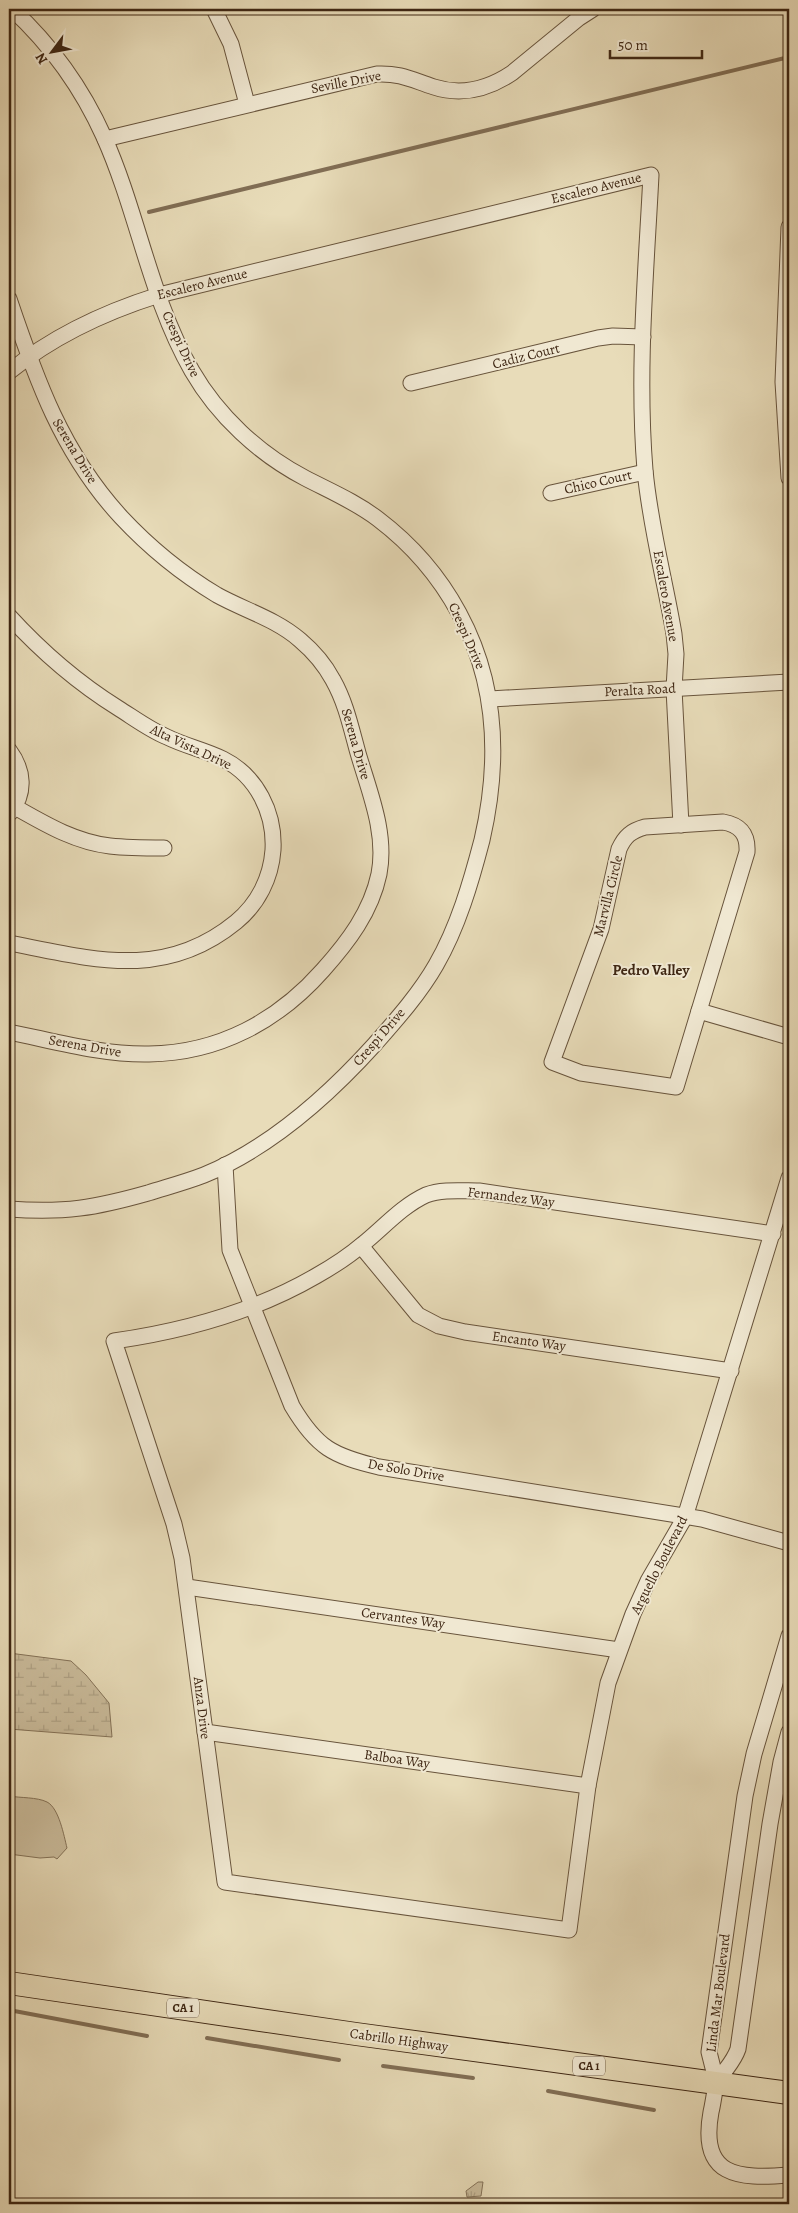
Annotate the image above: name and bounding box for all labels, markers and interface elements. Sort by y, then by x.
north arrow [28,28,78,78]
scale bar [610,28,703,60]
text: 50 m [618,35,648,55]
text: N [31,49,52,68]
street label: Seville Drive [309,66,383,98]
street label: Escalero Avenue [549,168,643,208]
street label: Escalero Avenue [155,264,249,304]
street label: Crespi Drive [157,308,205,380]
street label: Cadiz Court [490,338,562,374]
street label: Serena Drive [48,415,102,487]
street label: Chico Court [562,465,634,499]
street label: Escalero Avenue [649,549,683,643]
street label: Crespi Drive [444,600,490,672]
street label: Peralta Road [604,679,677,701]
street label: Serena Drive [337,706,375,782]
street label: Alta Vista Drive [146,719,235,774]
street label: Marvilla Circle [589,853,627,939]
district label: Pedro Valley [613,960,690,980]
street label: Crespi Drive [348,1004,410,1070]
street label: Serena Drive [47,1030,123,1062]
street label: Fernandez Way [466,1182,556,1212]
street label: Encanto Way [491,1326,568,1356]
street label: De Solo Drive [366,1454,446,1486]
street label: Arguello Boulevard [625,1512,692,1619]
street label: Cervantes Way [360,1603,447,1633]
street label: Anza Drive [189,1675,215,1740]
street label: Balboa Way [363,1745,432,1773]
street label: Linda Mar Boulevard [701,1932,735,2054]
road number: CA 1 [167,1999,199,2018]
street label: Cabrillo Highway [349,2024,450,2056]
road number: CA 1 [573,2056,605,2076]

